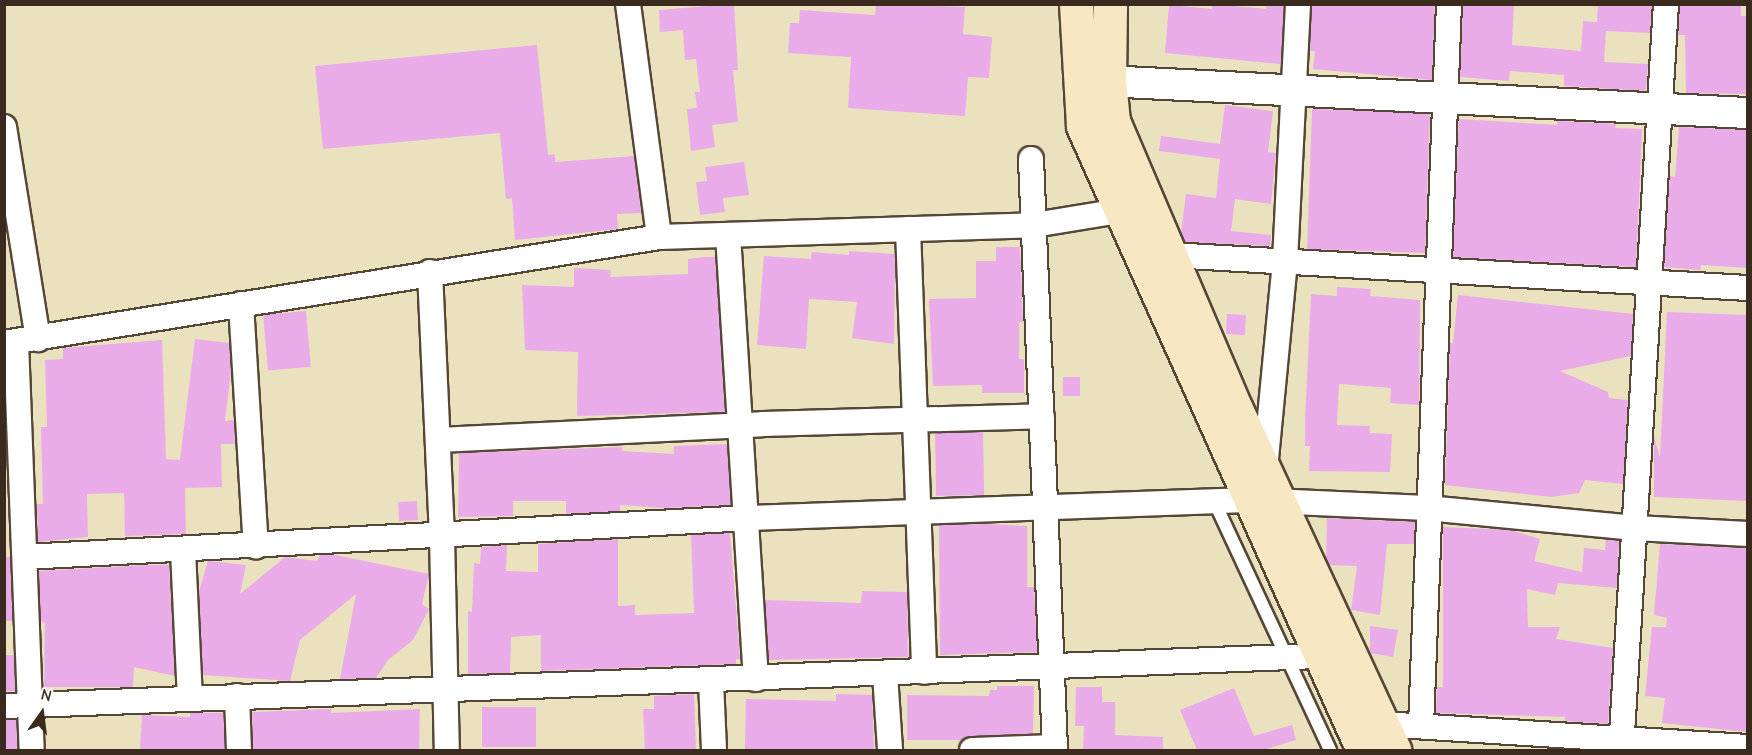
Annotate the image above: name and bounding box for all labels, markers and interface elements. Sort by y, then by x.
north arrow [12,683,72,743]
text: N [39,686,54,706]

